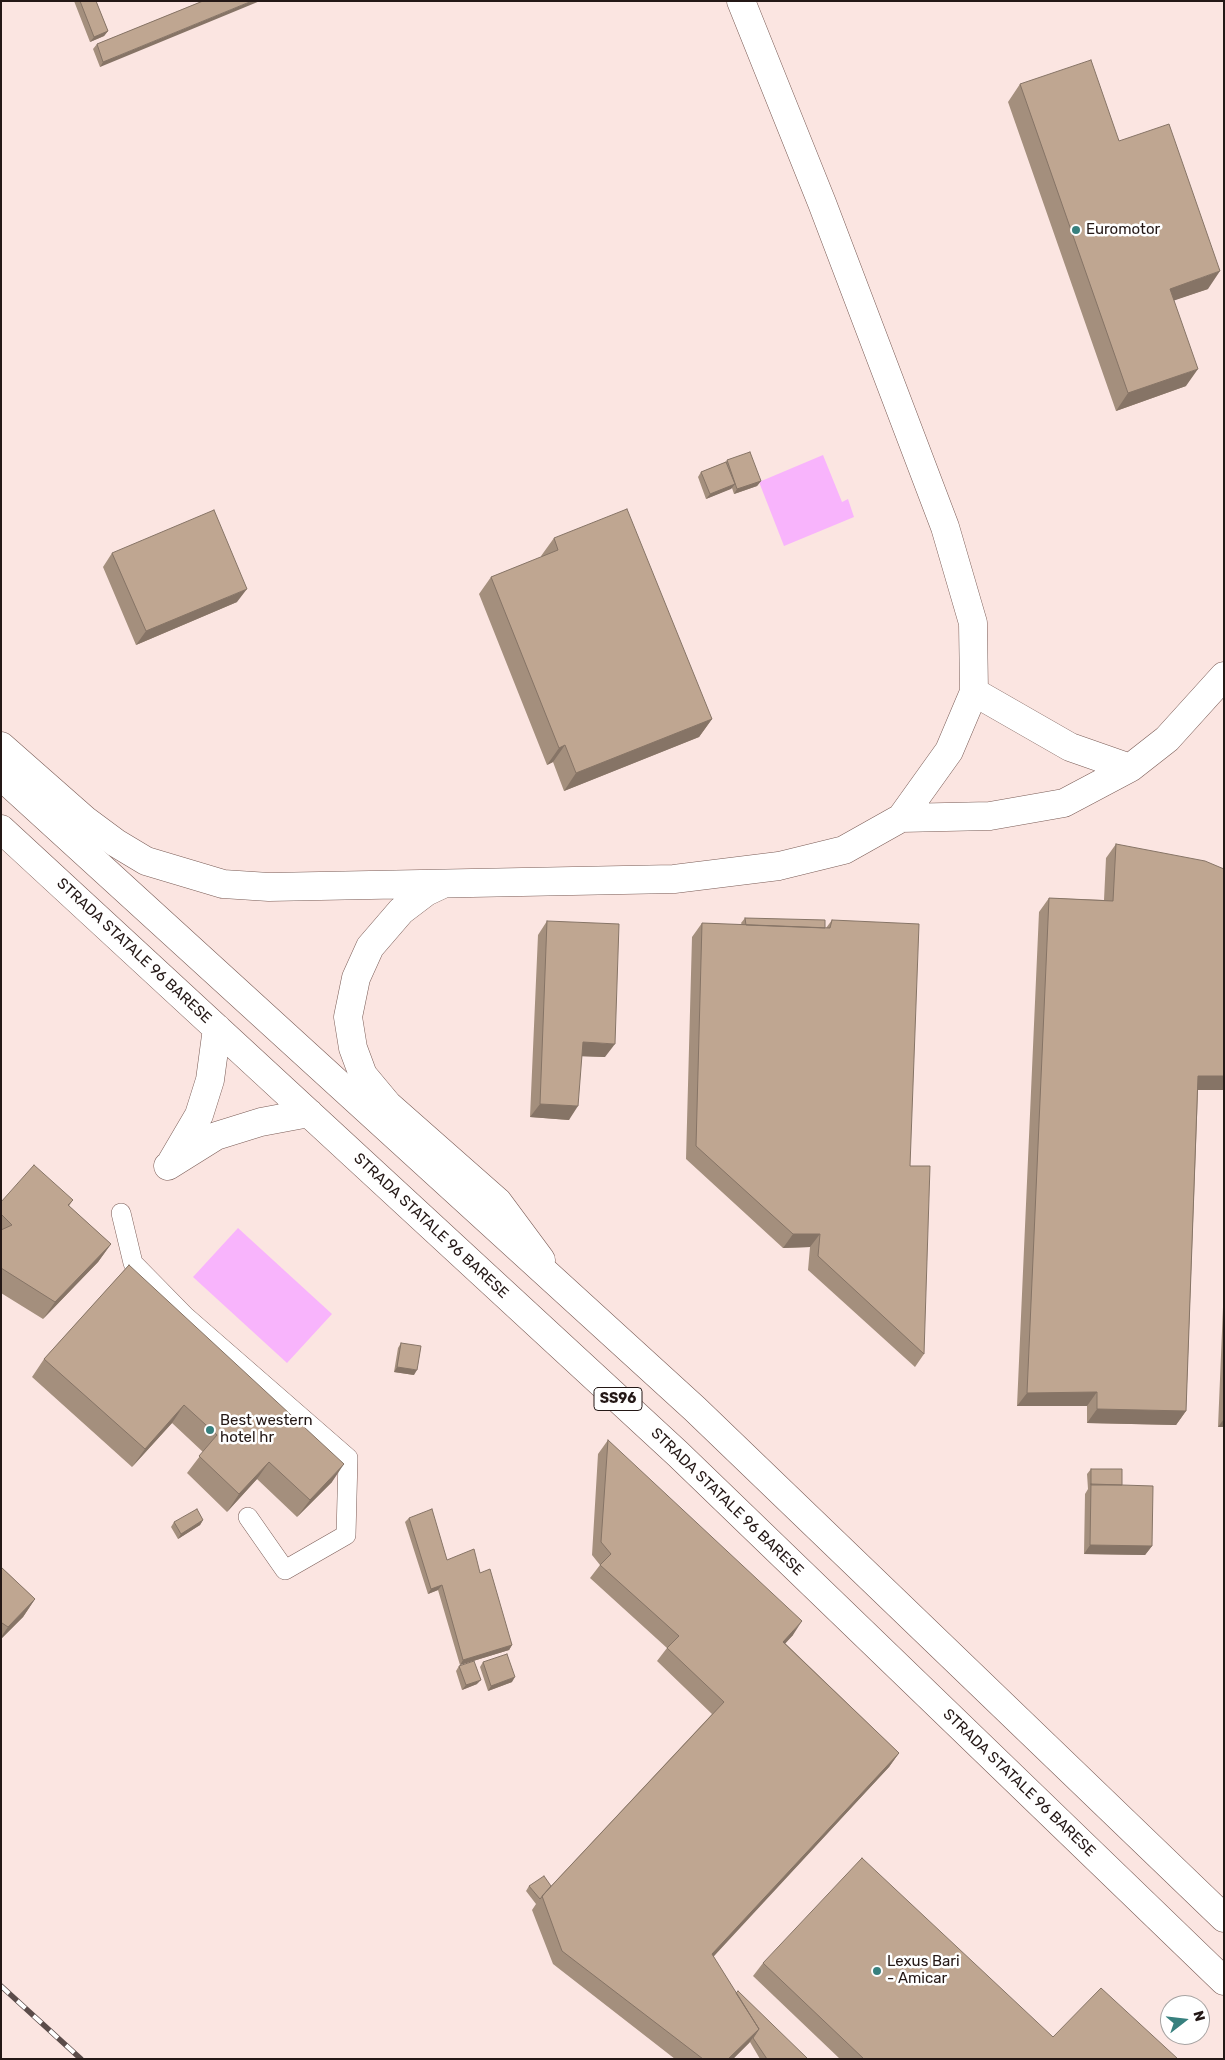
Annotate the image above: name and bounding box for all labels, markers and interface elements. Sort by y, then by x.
place label: Euromotor [1086,221,1160,239]
marker: Euromotor [1070,224,1082,236]
street label: STRADA STATALE 96 BARESE [53,875,215,1027]
street label: STRADA STATALE 96 BARESE [350,1150,512,1302]
road number: SS96 [594,1388,642,1410]
place label: Best western hotel hr [220,1412,313,1447]
marker: Best western hotel hr [204,1424,216,1436]
street label: STRADA STATALE 96 BARESE [647,1424,807,1580]
street label: STRADA STATALE 96 BARESE [939,1705,1099,1861]
place label: Lexus Bari - Amicar [887,1953,960,1988]
marker: Lexus Bari - Amicar [871,1965,883,1977]
north arrow [1160,1995,1210,2045]
text: N [1189,2009,1208,2023]

